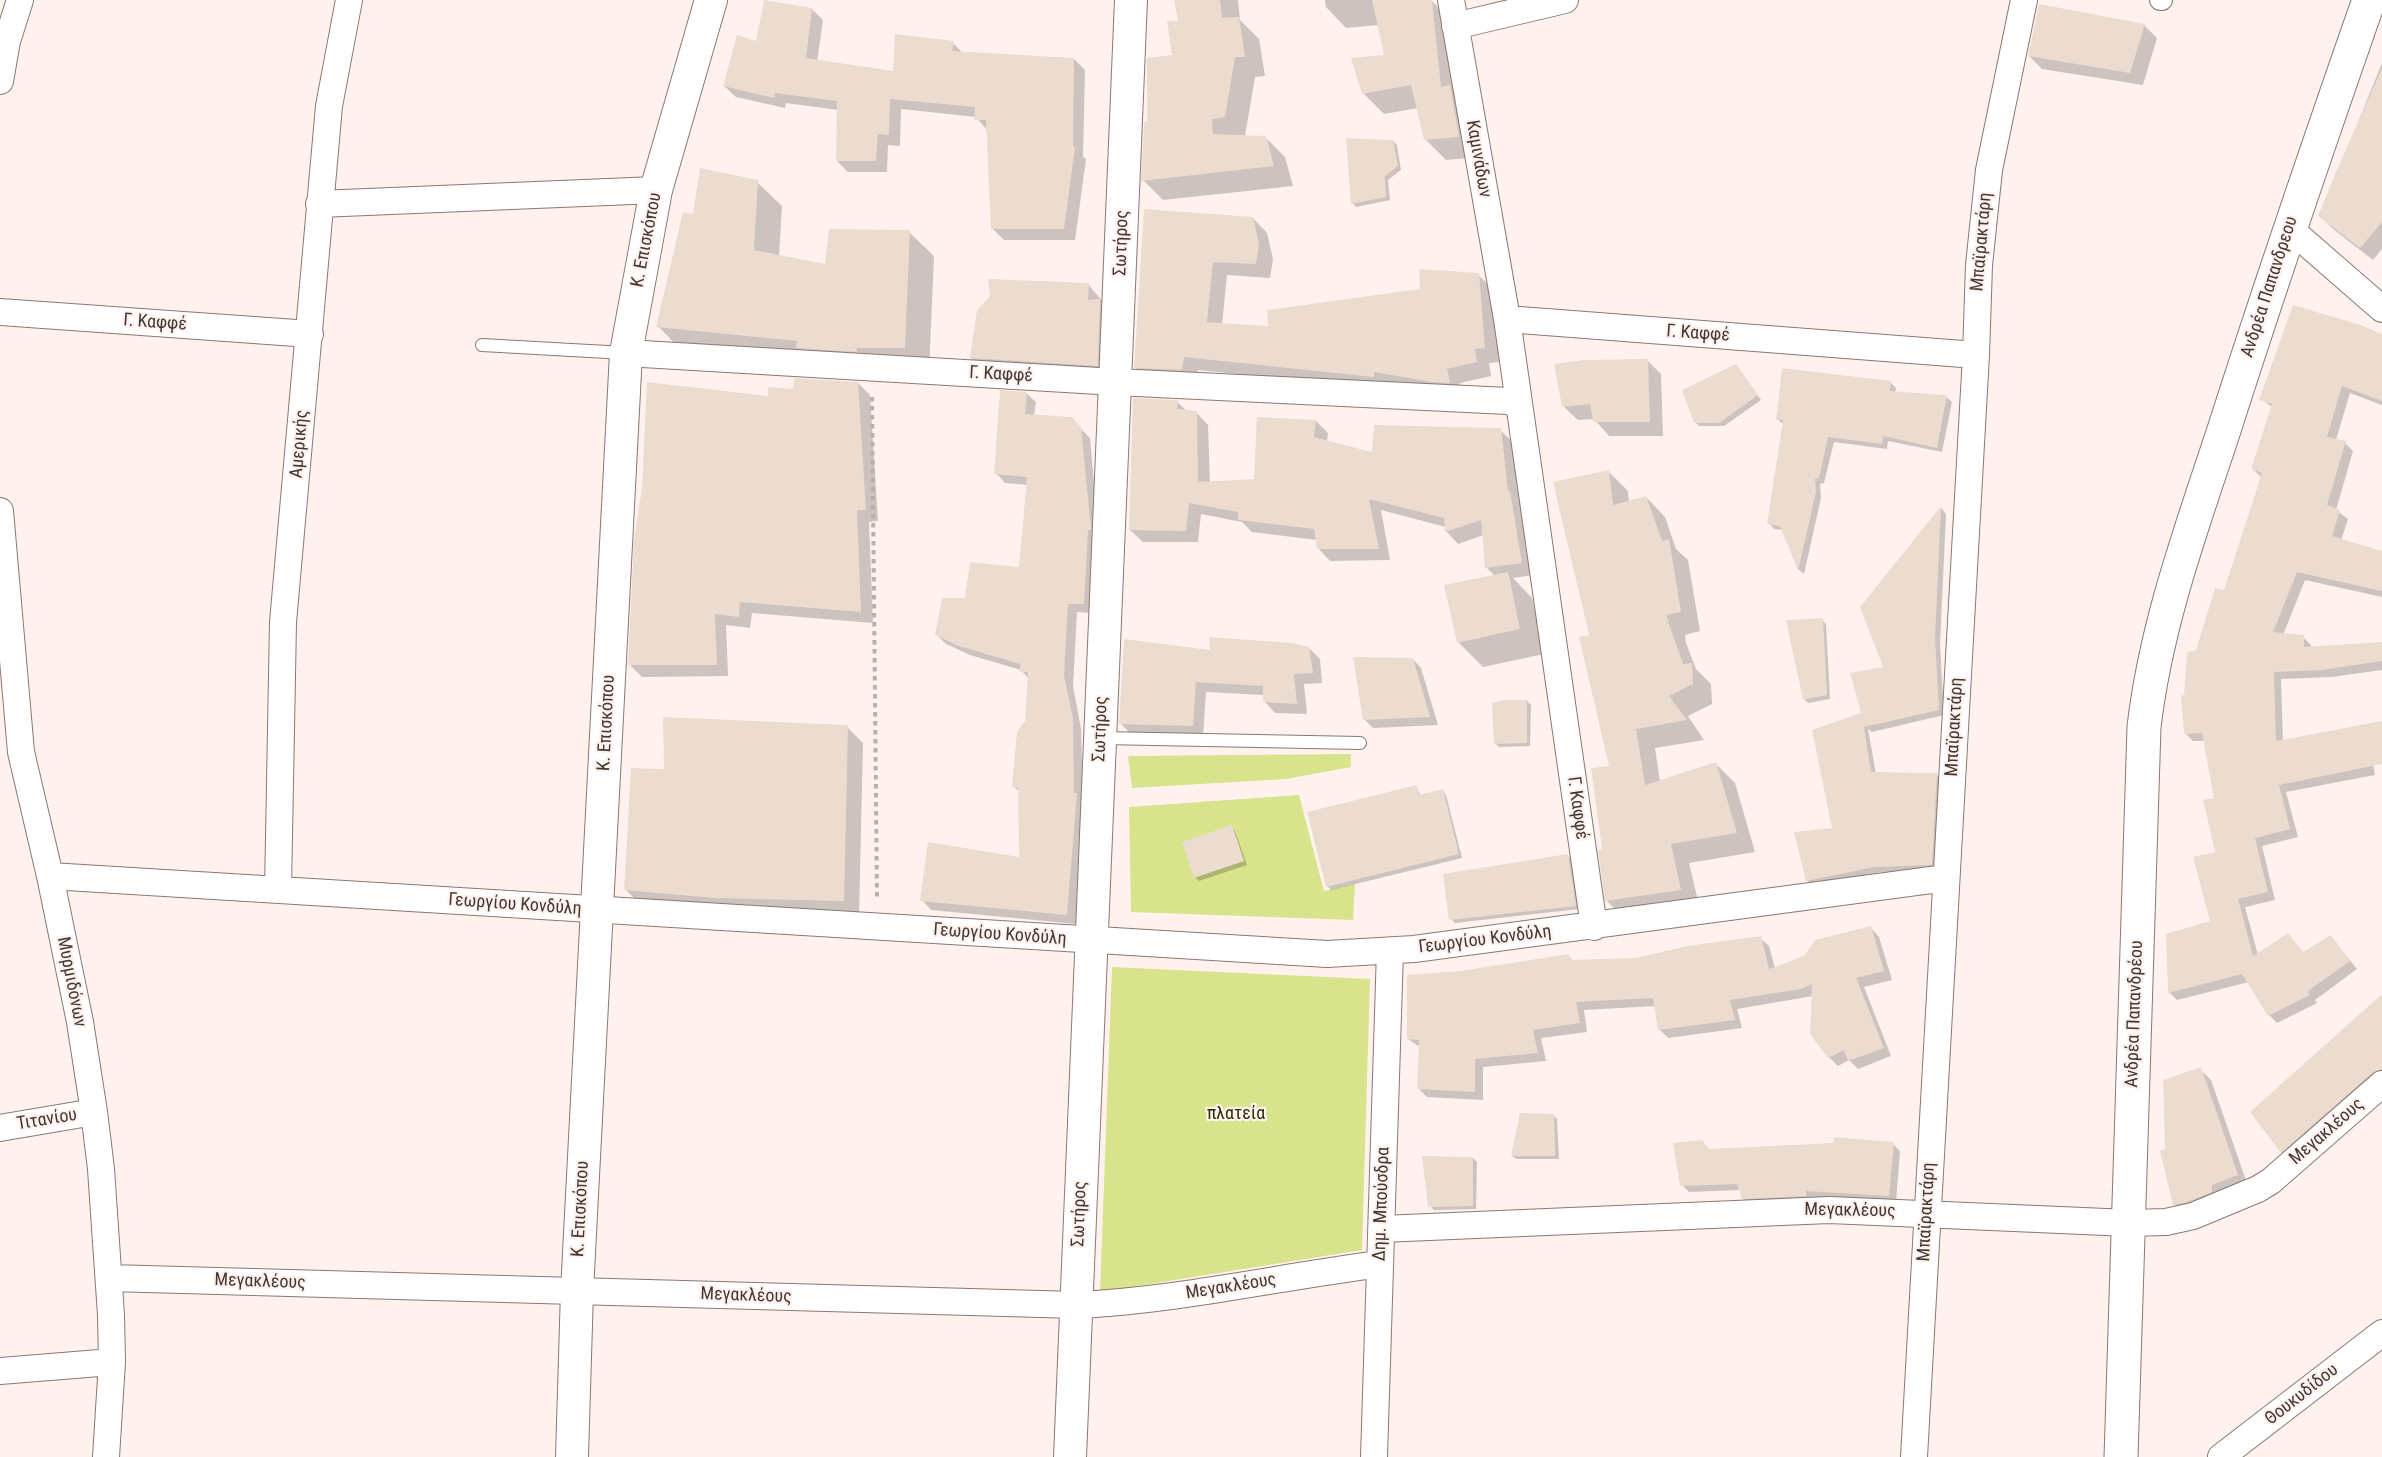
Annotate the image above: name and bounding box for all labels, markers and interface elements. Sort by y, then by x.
street label: Καμινάδων [1461,119,1495,199]
street label: Κ. Επισκόπου [627,191,667,289]
street label: Μπαϊρακτάρη [1967,192,1997,292]
street label: Σωτήρος [1110,210,1134,276]
street label: Ανδρέα Παπανδρεου [2237,214,2303,360]
street label: Γ. Καφφέ [123,310,187,336]
street label: Γ. Καφφέ [1666,321,1730,347]
street label: Γ. Καφφέ [969,363,1033,387]
street label: Αμερικής [286,409,314,479]
street label: Κ. Επισκόπου [594,674,620,772]
street label: Μπαϊρακτάρη [1942,677,1968,777]
street label: Σωτήρος [1089,696,1113,762]
street label: Γ. Καφφέ [1562,775,1592,841]
street label: Γεωργίου Κονδύλη [448,890,582,920]
street label: Γεωργίου Κονδύλη [933,920,1067,950]
street label: Γεωργίου Κονδύλη [1417,921,1553,959]
street label: Μυρμιδόνων [52,935,90,1029]
street label: Ανδρέα Παπανδρέου [2122,940,2148,1088]
street label: Μεγακλέους [2286,1094,2368,1170]
park label: πλατεία [1207,1103,1265,1125]
street label: Τιτανίου [15,1105,79,1135]
street label: Δημ. Μπούσδρα [1369,1146,1395,1262]
street label: Κ. Επισκόπου [568,1160,594,1258]
street label: Μπαϊρακτάρη [1914,1162,1940,1262]
street label: Σωτήρος [1068,1181,1092,1247]
street label: Μεγακλέους [1804,1199,1896,1223]
street label: Μεγακλέους [1184,1269,1278,1305]
street label: Μεγακλέους [214,1270,306,1294]
street label: Μεγακλέους [700,1284,792,1308]
street label: Θουκυδίδου [2261,1360,2343,1430]

